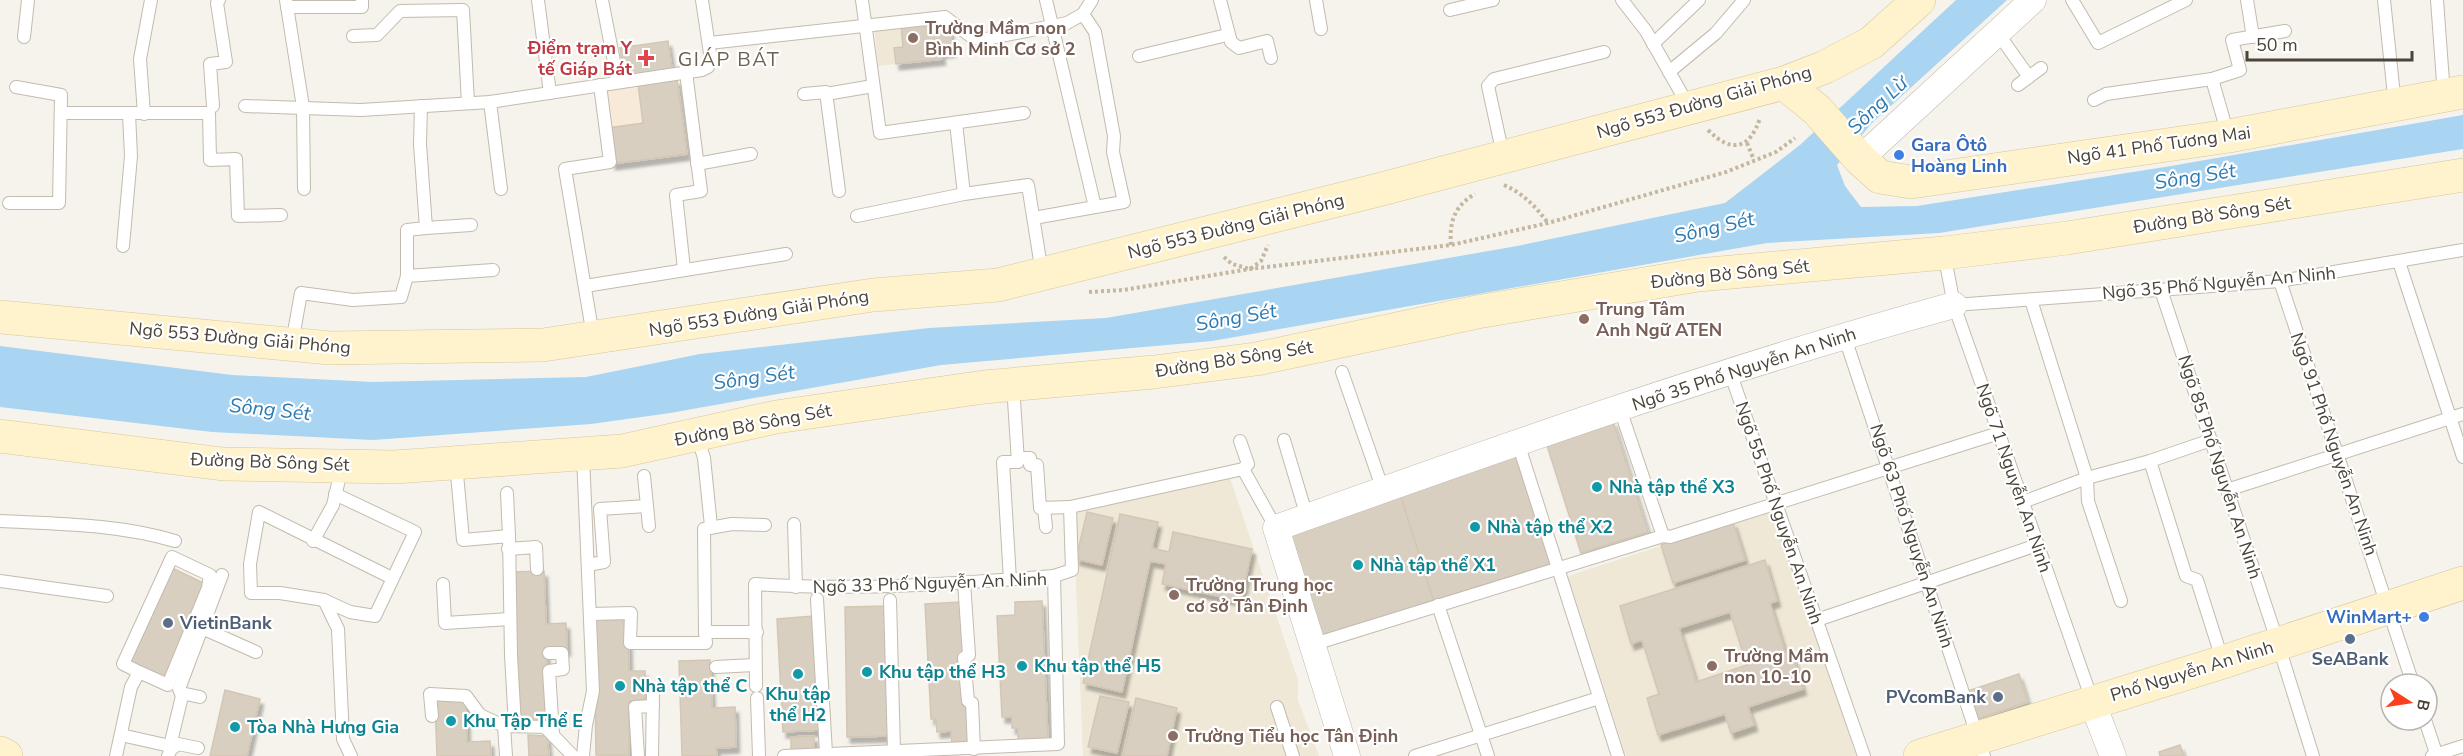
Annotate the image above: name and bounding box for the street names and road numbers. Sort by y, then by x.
street label: Ngõ 553 Đường Giải Phóng [1594,60,1814,144]
street label: Ngõ 41 Phố Tương Mai [2066,120,2252,170]
street label: Ngõ 553 Đường Giải Phóng [1125,187,1347,265]
street label: Đường Bờ Sông Sét [2131,191,2293,239]
street label: Đường Bờ Sông Sét [1649,254,1811,294]
street label: Ngõ 35 Phố Nguyễn An Ninh [2101,261,2337,305]
street label: Ngõ 553 Đường Giải Phóng [647,284,871,342]
street label: Ngõ 553 Đường Giải Phóng [128,316,352,360]
street label: Ngõ 35 Phố Nguyễn An Ninh [1629,321,1859,417]
street label: Ngõ 91 Phố Nguyễn An Ninh [2284,329,2384,559]
street label: Đường Bờ Sông Sét [1153,335,1315,383]
street label: Ngõ 85 Phố Nguyễn An Ninh [2172,352,2268,582]
street label: Ngõ 71 Nguyễn An Ninh [1970,380,2058,576]
street label: Đường Bờ Sông Sét [672,398,834,452]
street label: Ngõ 55 Phố Nguyễn An Ninh [1729,398,1829,628]
street label: Ngõ 63 Phố Nguyễn An Ninh [1864,421,1960,651]
street label: Đường Bờ Sông Sét [189,447,351,477]
street label: Ngõ 33 Phố Nguyễn An Ninh [812,567,1048,599]
street label: Phố Nguyễn An Ninh [2107,635,2277,707]

